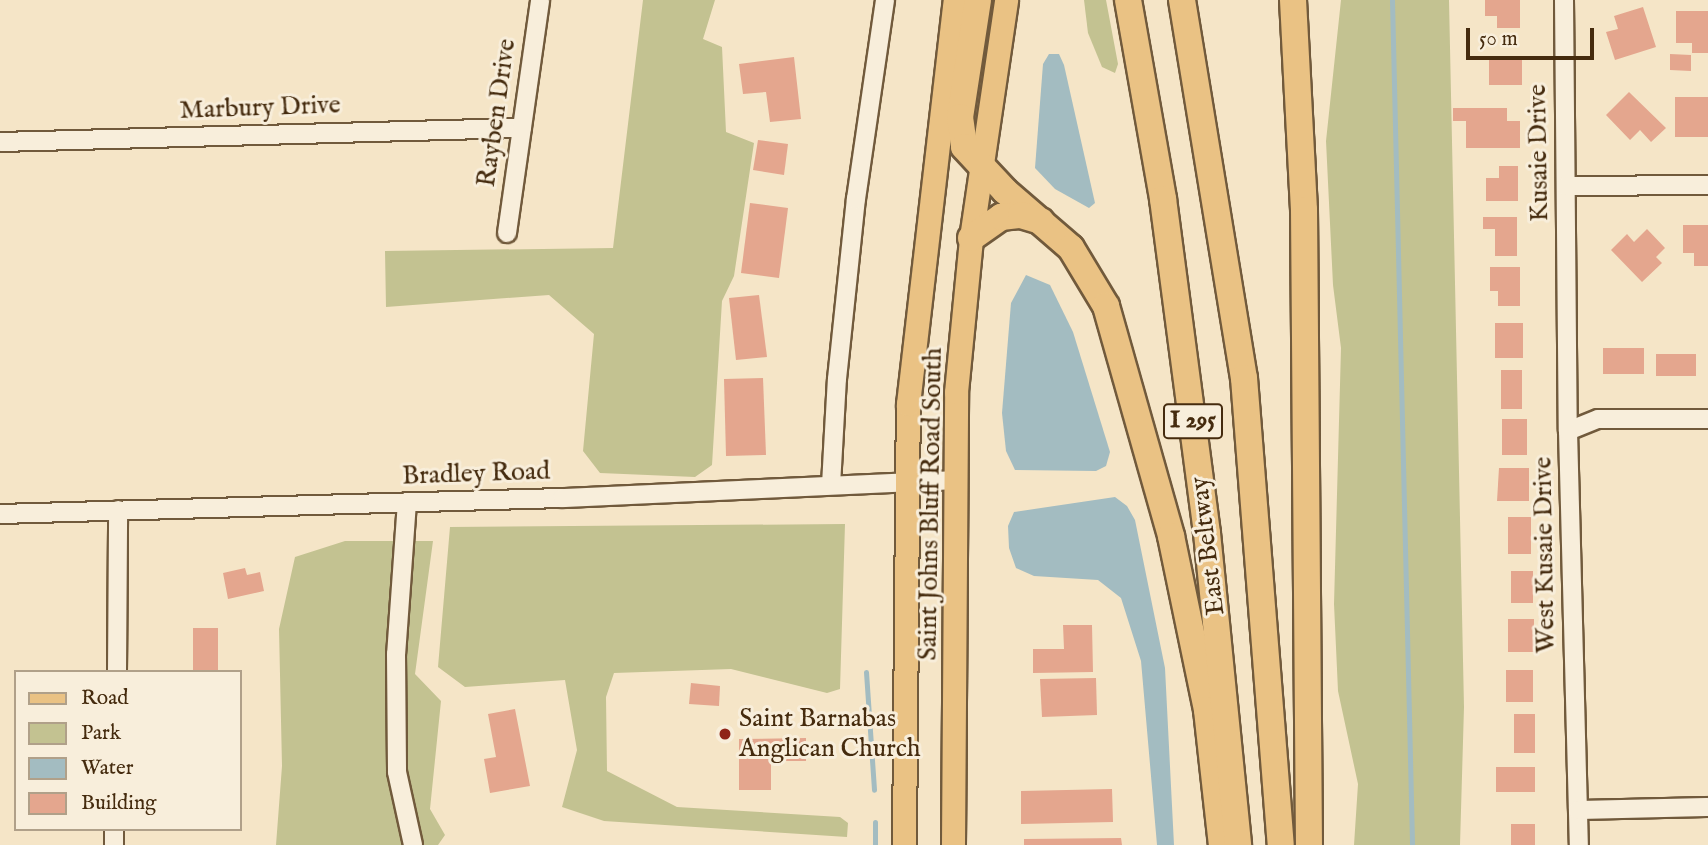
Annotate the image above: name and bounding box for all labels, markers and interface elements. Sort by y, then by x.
scale bar [1470,14,1598,58]
text: 50 m [1479,26,1518,53]
street label: Rayben Drive [471,37,523,189]
street label: Kusaie Drive [1522,84,1556,222]
street label: Marbury Drive [179,90,341,126]
street label: Saint Johns Bluff Road South [913,347,949,661]
road number: I 295 [1162,400,1224,442]
street label: Bradley Road [401,456,551,492]
street label: West Kusaie Drive [1528,456,1562,654]
street label: East Beltway [1184,475,1232,617]
legend [14,670,242,831]
text: Road [81,685,128,712]
place label: Saint Barnabas Anglican Church [739,703,921,764]
text: Park [81,720,121,747]
marker: Saint Barnabas Anglican Church [717,726,733,742]
text: Water [81,755,133,782]
text: Building [81,790,156,817]

